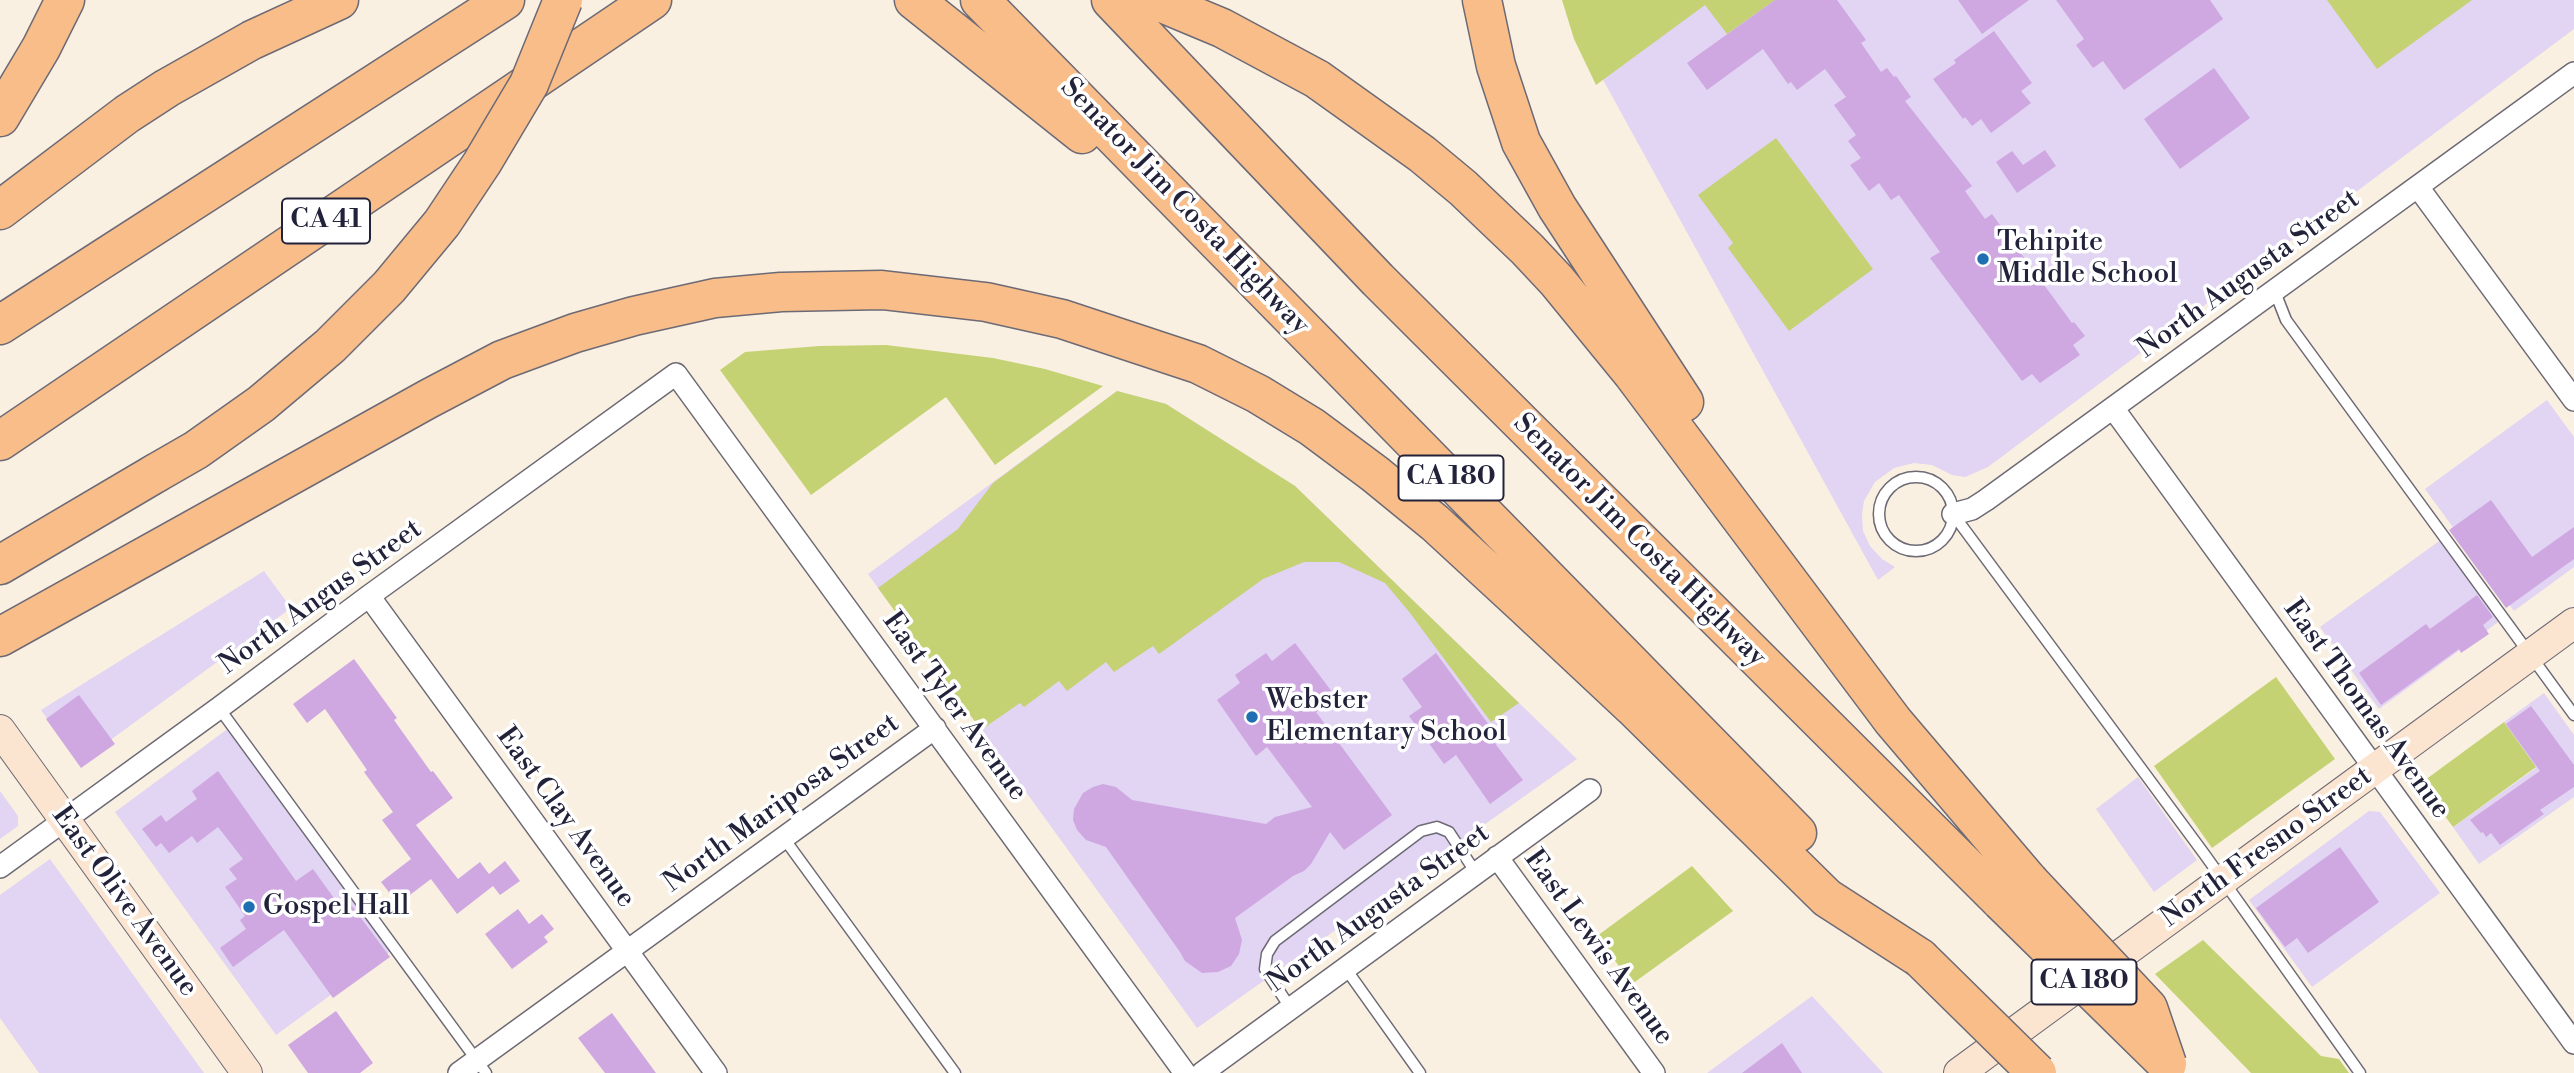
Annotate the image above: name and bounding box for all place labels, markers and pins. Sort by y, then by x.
place label: Tehipite Middle School [1997,226,2177,292]
marker: Tehipite Middle School [1975,251,1991,267]
place label: Webster Elementary School [1266,684,1507,750]
marker: Webster Elementary School [1244,709,1260,725]
place label: Gospel Hall [263,890,409,924]
marker: Gospel Hall [241,899,257,915]

